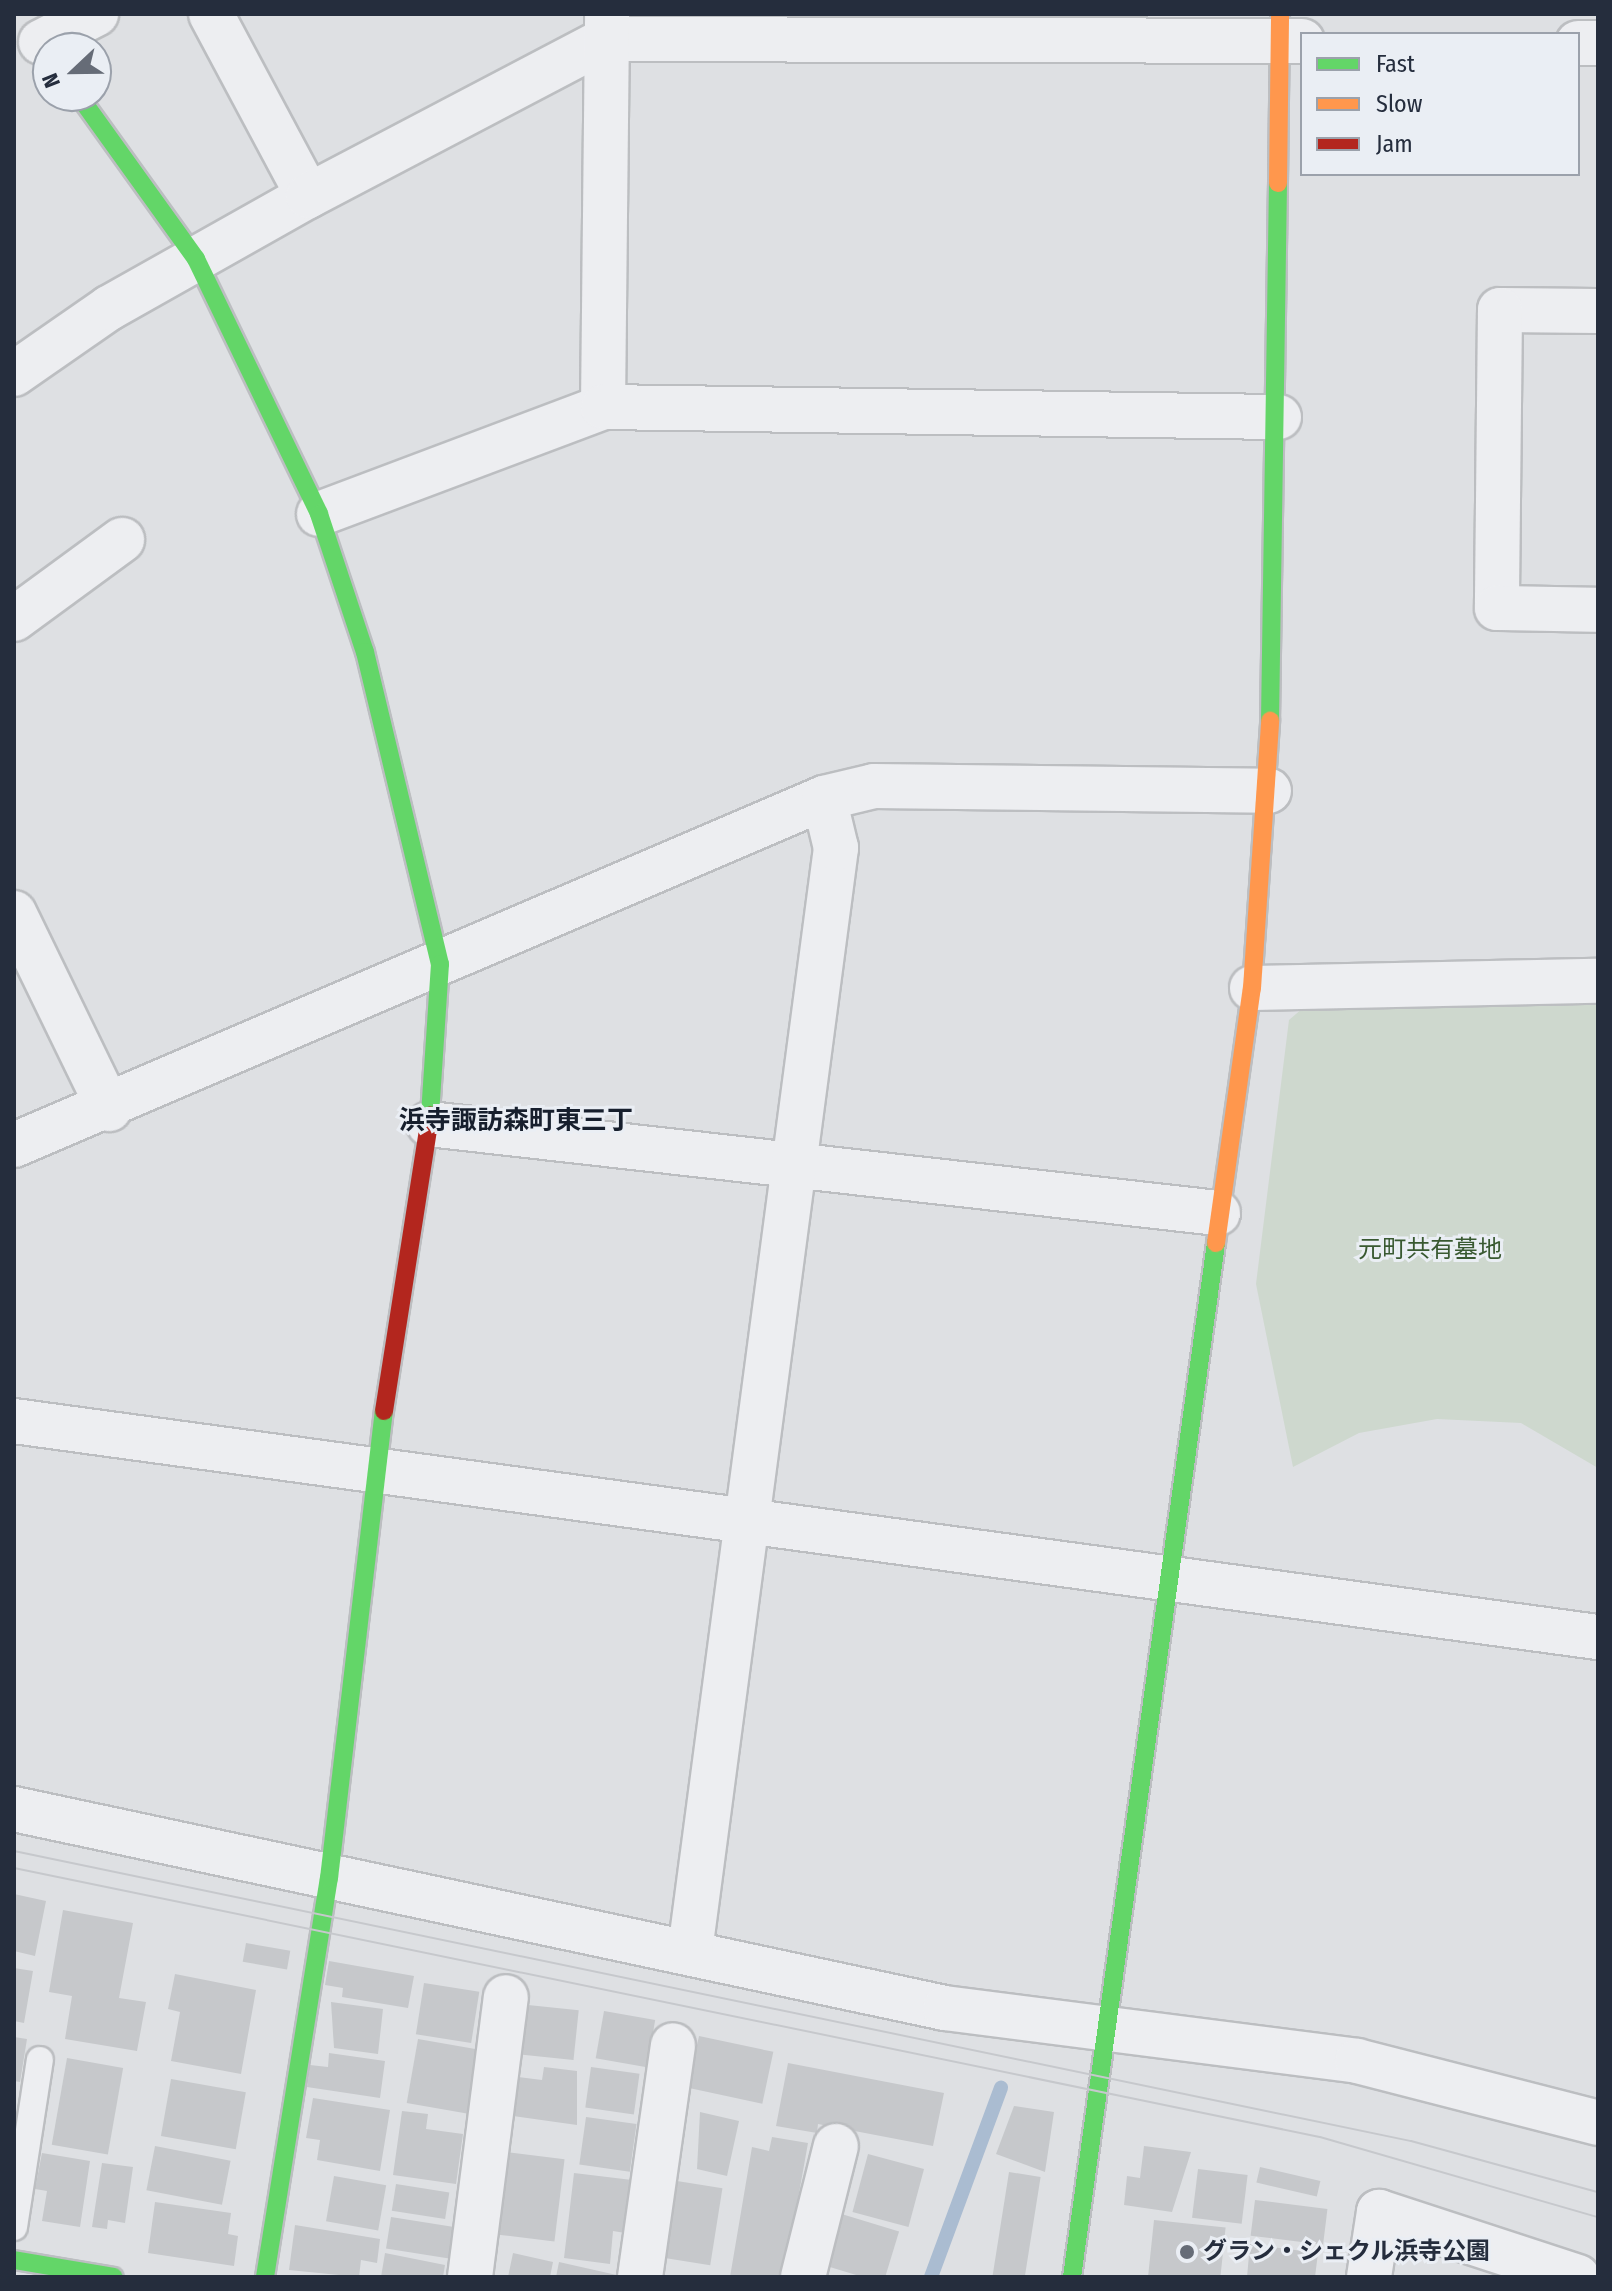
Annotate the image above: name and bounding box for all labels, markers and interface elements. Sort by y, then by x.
north arrow [32,32,112,112]
legend [1300,32,1580,176]
text: Fast [1376,50,1415,78]
text: N [36,69,66,92]
text: Slow [1376,90,1422,118]
text: Jam [1376,130,1413,158]
district label: 浜寺諏訪森町東三丁 [399,1105,633,1137]
park label: 元町共有墓地 [1358,1236,1502,1264]
place label: グラン・シェクル浜寺公園 [1203,2238,1491,2266]
marker: グラン・シェクル浜寺公園 [1178,2243,1196,2261]

